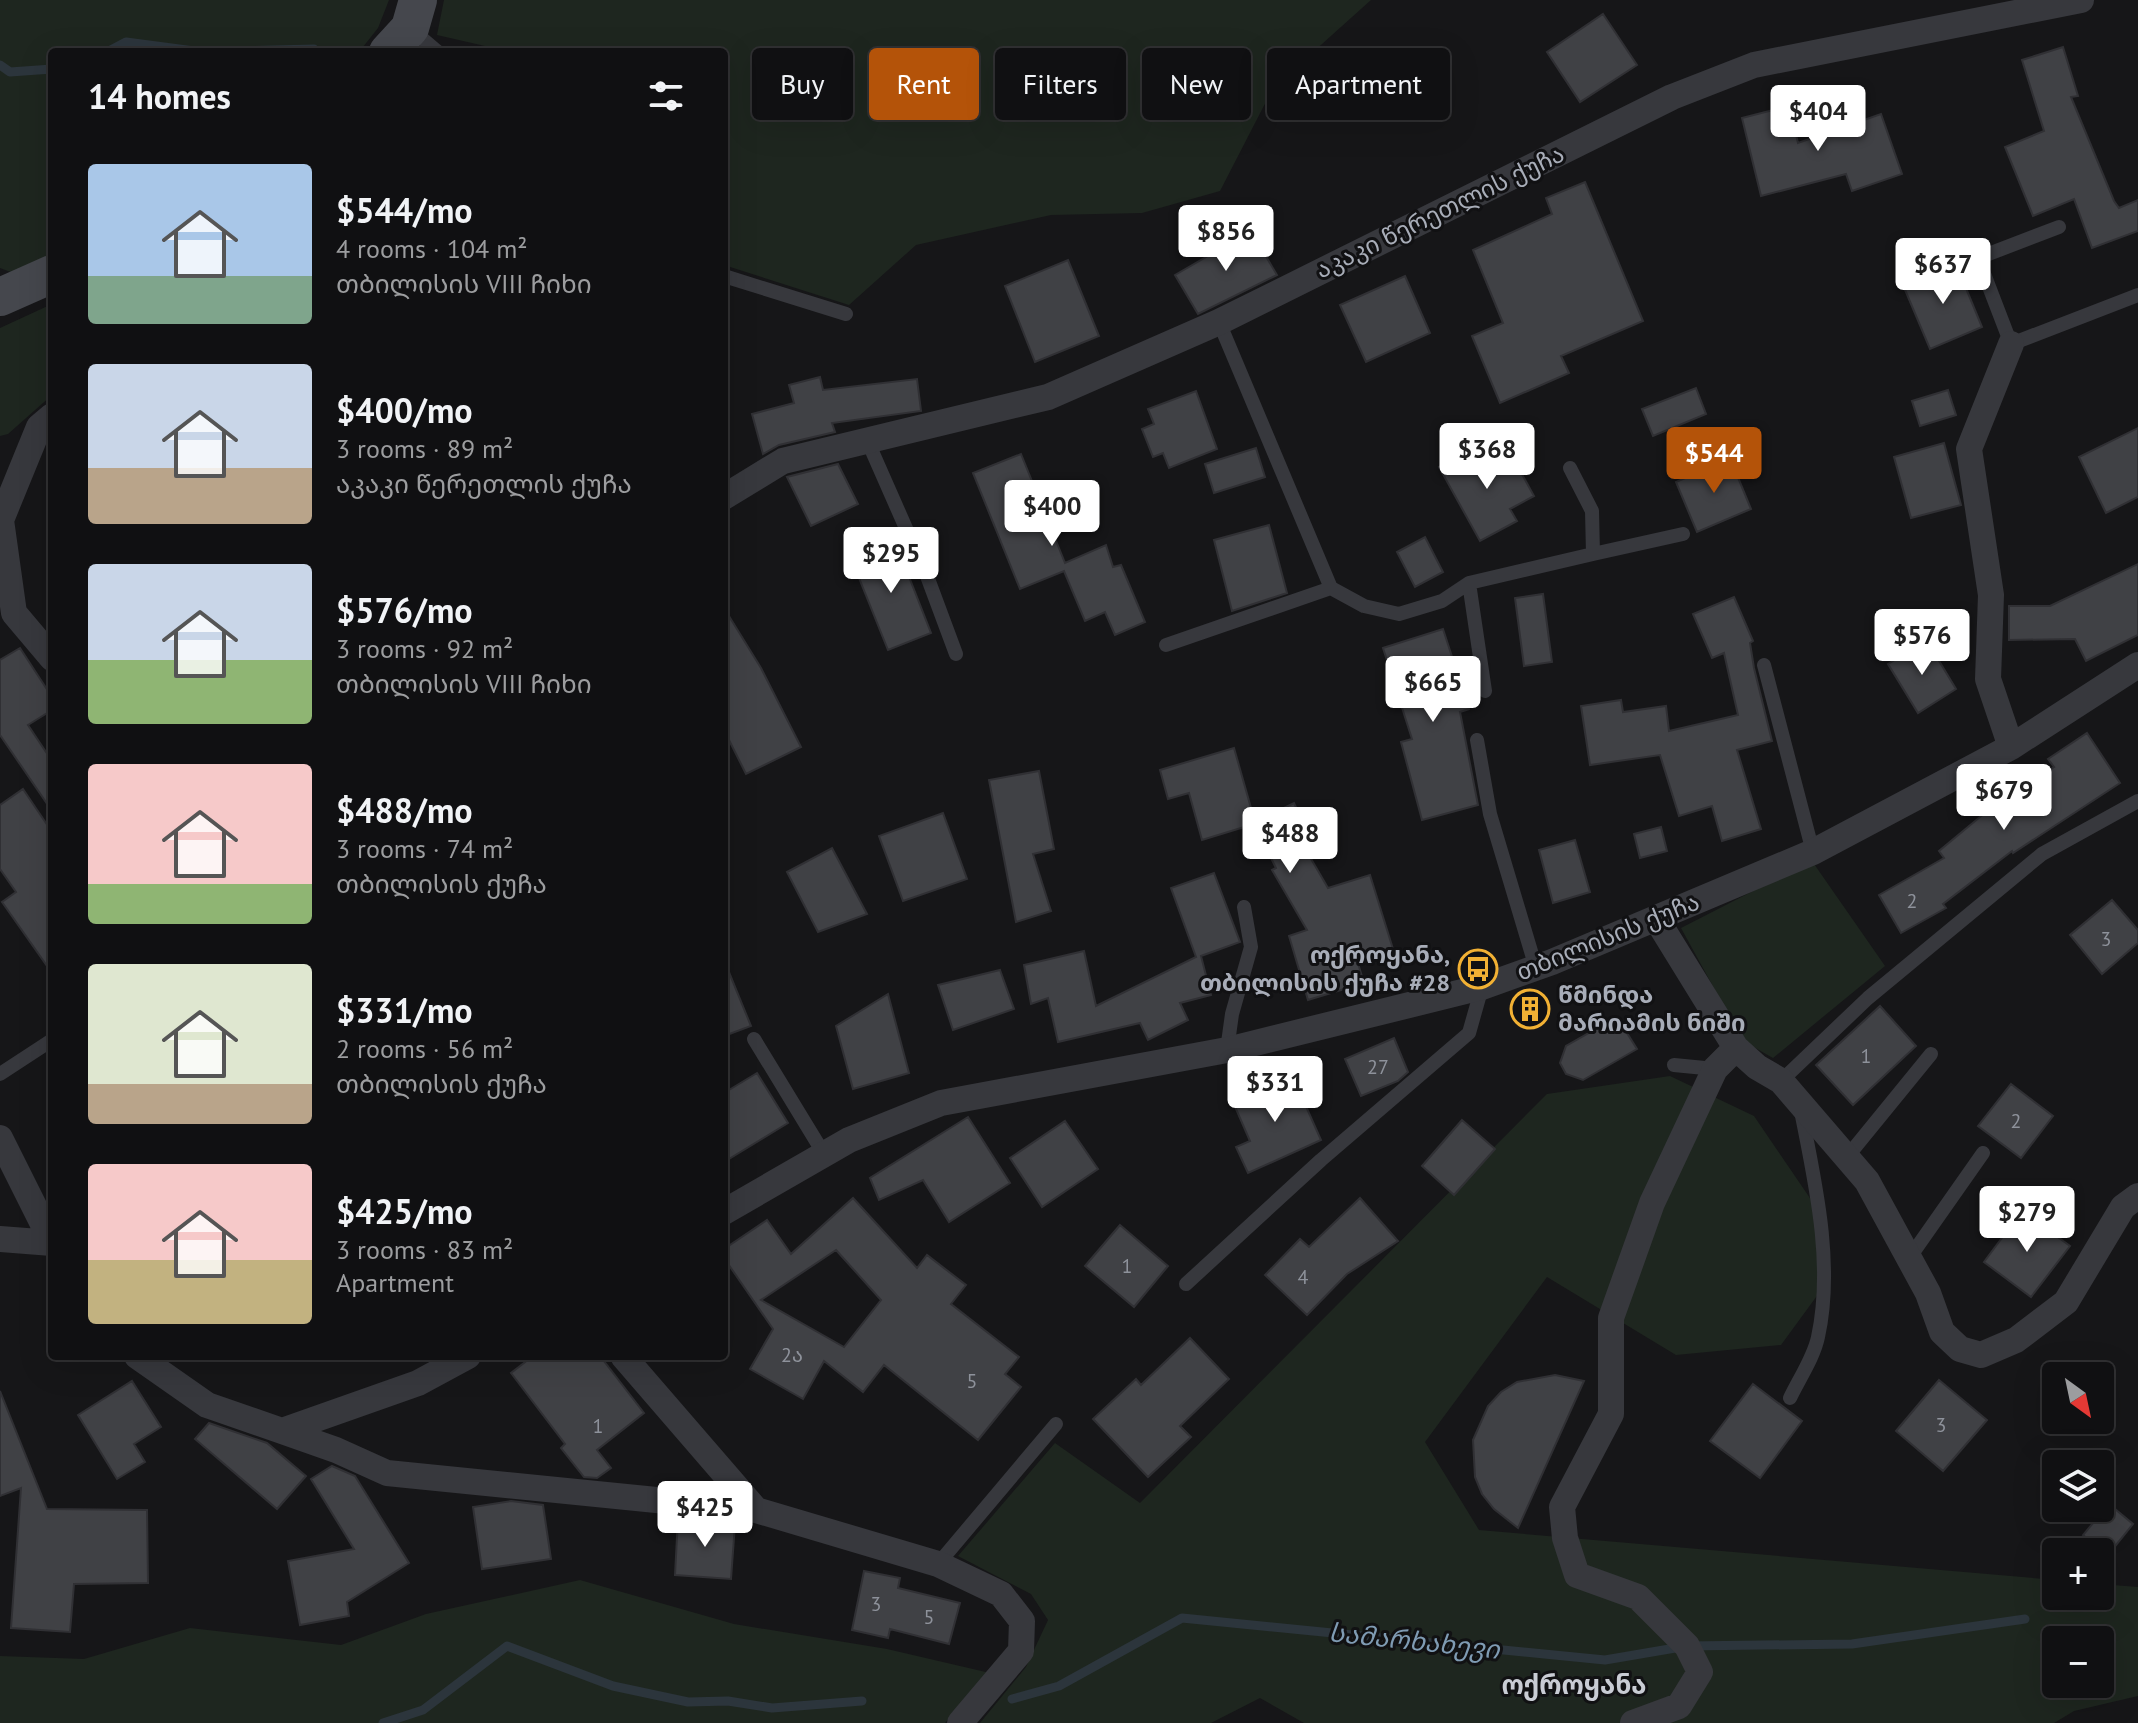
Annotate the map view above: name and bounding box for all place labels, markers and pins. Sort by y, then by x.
pin: $404 [1771,85,1865,153]
pin: $856 [1179,205,1273,273]
pin: $637 [1896,238,1990,306]
pin: $368 [1440,423,1534,491]
pin: $544 [1667,427,1761,495]
pin: $400 [1005,480,1099,548]
pin: $295 [844,527,938,595]
pin: $576 [1875,609,1969,677]
pin: $665 [1386,656,1480,724]
pin: $679 [1957,764,2051,832]
pin: $488 [1243,807,1337,875]
place label: ოქროყანა, თბილისის ქუჩა #28 [1200,939,1450,998]
bus stop icon: ოქროყანა, თბილისის ქუჩა #28 [1457,948,1499,990]
place label: წმინდა მარიამის ნიში [1558,979,1746,1038]
building icon: წმინდა მარიამის ნიში [1509,988,1551,1030]
pin: $331 [1228,1056,1322,1124]
pin: $279 [1980,1186,2074,1254]
pin: $425 [658,1481,752,1549]

